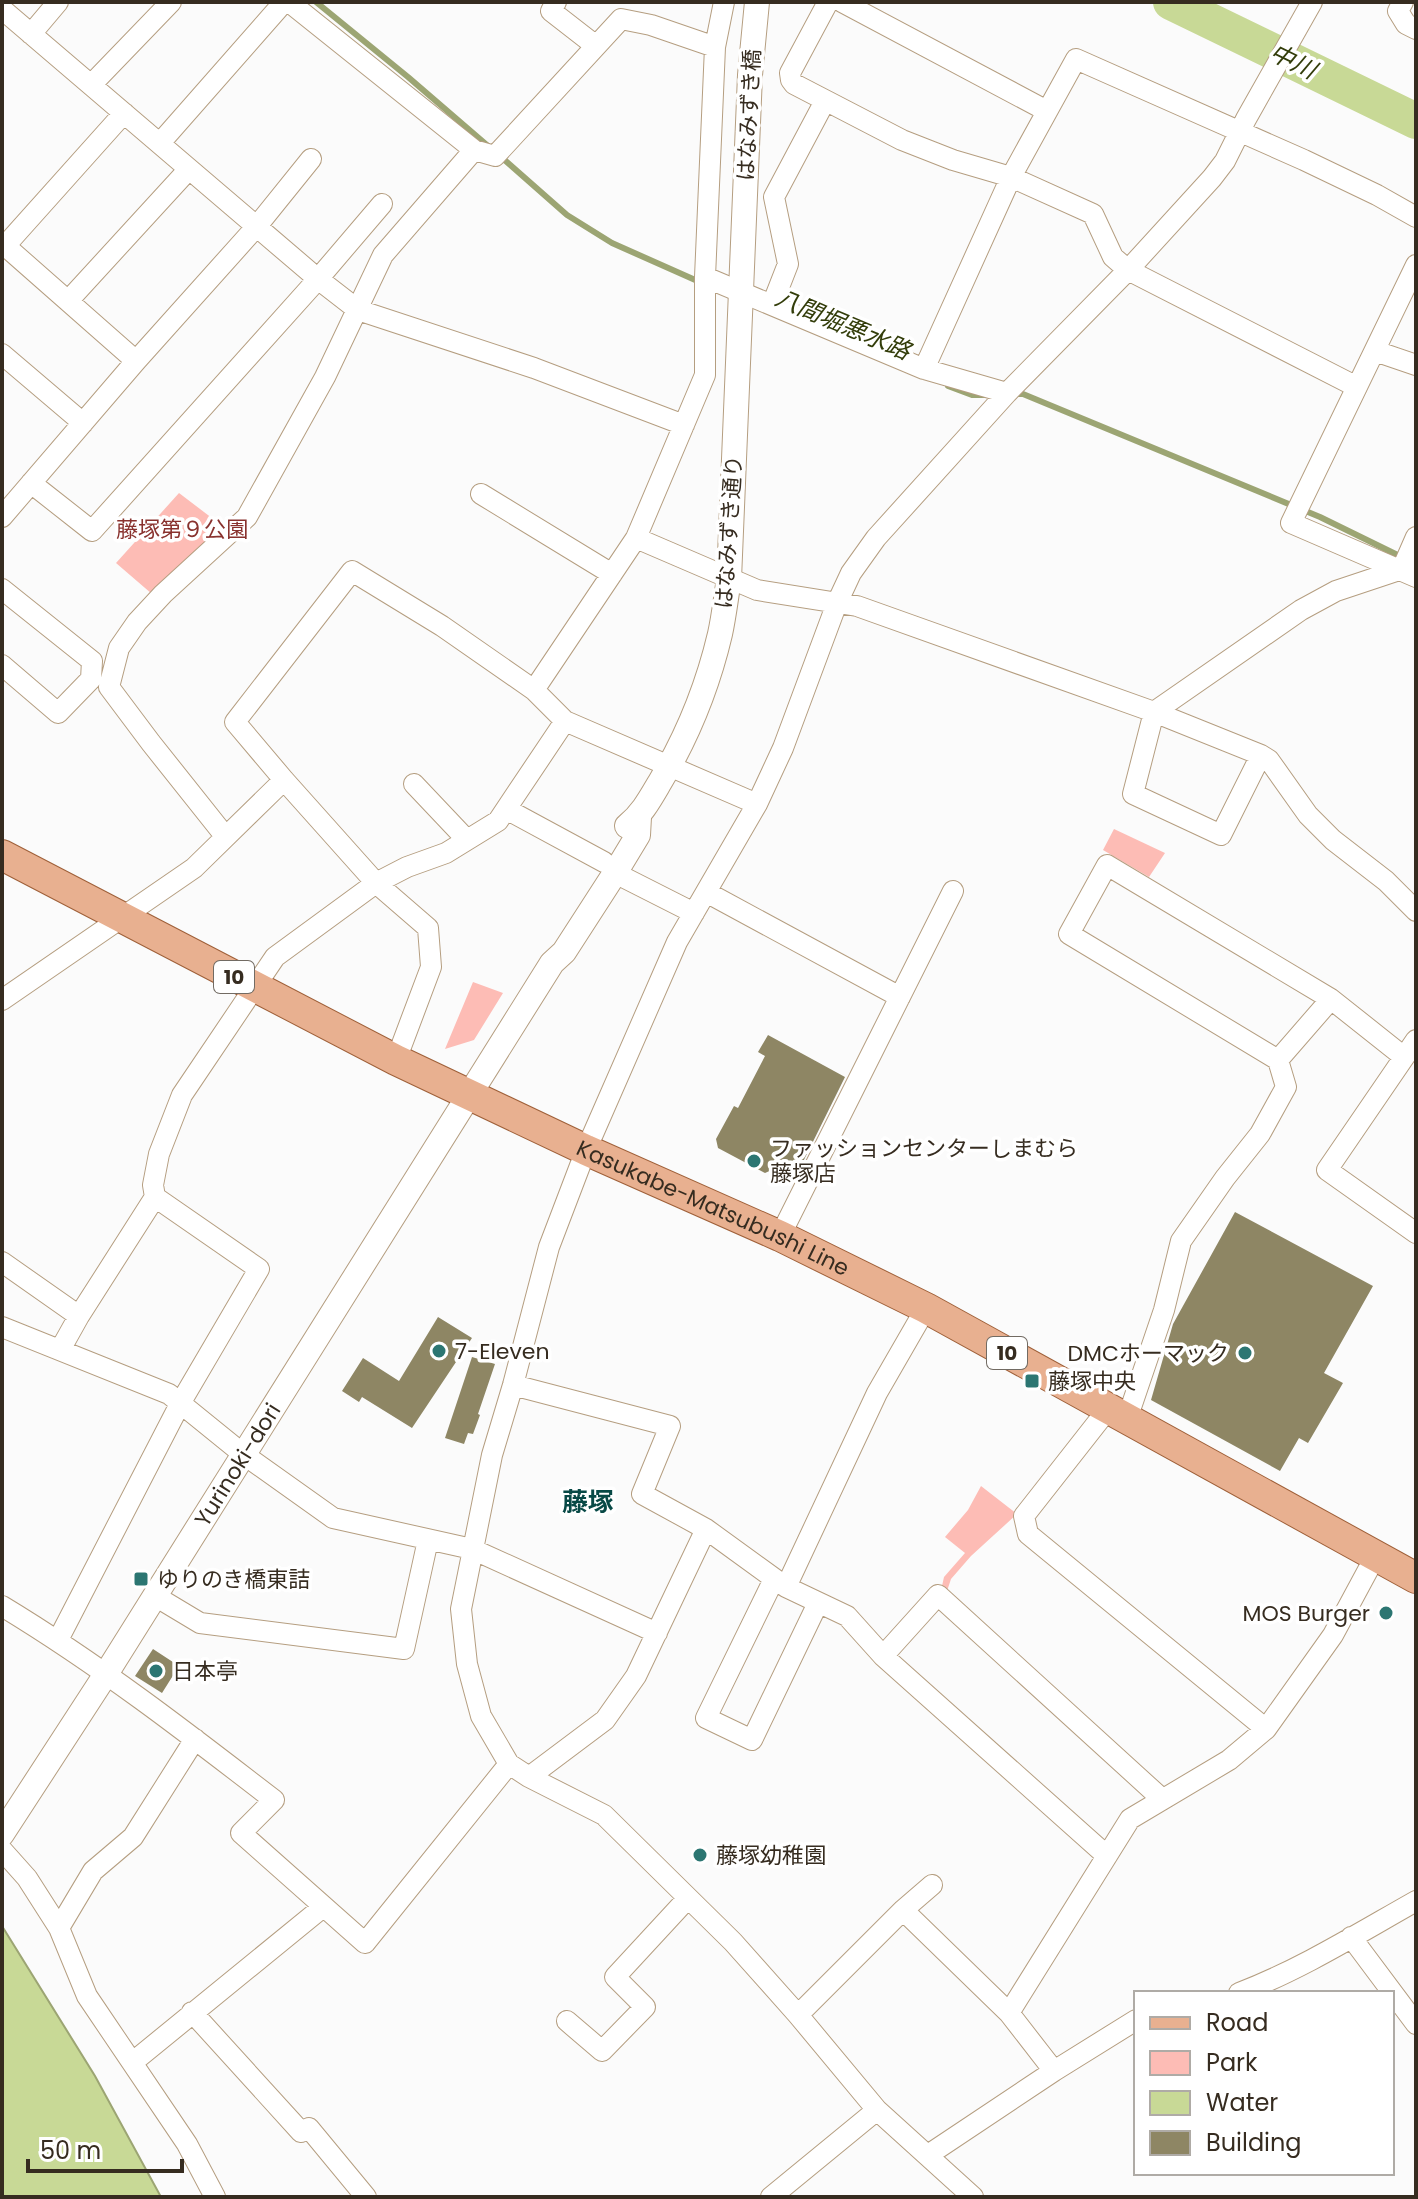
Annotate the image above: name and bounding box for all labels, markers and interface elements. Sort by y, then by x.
water label: 中川 [1264,36,1325,88]
street label: はなみずき橋 [730,48,768,182]
water label: 八間堀悪水路 [770,281,918,368]
street label: はなみずき通り [708,454,750,610]
park label: 藤塚第９公園 [116,514,248,545]
road number: 10 [214,961,254,993]
street label: Kasukabe-Matsubushi Line [572,1132,855,1283]
place label: ファッションセンターしまむら 藤塚店 [770,1133,1078,1189]
marker: ファッションセンターしまむら 藤塚店 [745,1152,763,1170]
place label: 7-Eleven [455,1336,550,1367]
road number: 10 [987,1337,1027,1369]
place label: DMCホーマック [1068,1338,1229,1369]
marker: 7-Eleven [430,1342,448,1360]
marker: DMCホーマック [1236,1344,1254,1362]
place label: 藤塚中央 [1048,1366,1136,1397]
marker: 藤塚中央 [1023,1372,1041,1390]
street label: Yurinoki-dori [187,1397,288,1532]
district label: 藤塚 [562,1484,614,1520]
place label: ゆりのき橋東詰 [157,1564,310,1595]
marker: ゆりのき橋東詰 [132,1570,150,1588]
place label: MOS Burger [1242,1598,1370,1629]
marker: MOS Burger [1377,1604,1395,1622]
place label: 日本亭 [172,1656,238,1687]
marker: 日本亭 [147,1662,165,1680]
place label: 藤塚幼稚園 [716,1840,826,1871]
marker: 藤塚幼稚園 [691,1846,709,1864]
legend [1134,1991,1394,2175]
text: Road [1206,2006,1268,2039]
text: Park [1206,2046,1258,2079]
text: Water [1206,2086,1278,2119]
scale bar [28,2123,182,2173]
text: Building [1206,2126,1302,2159]
text: 50 m [40,2134,101,2167]

